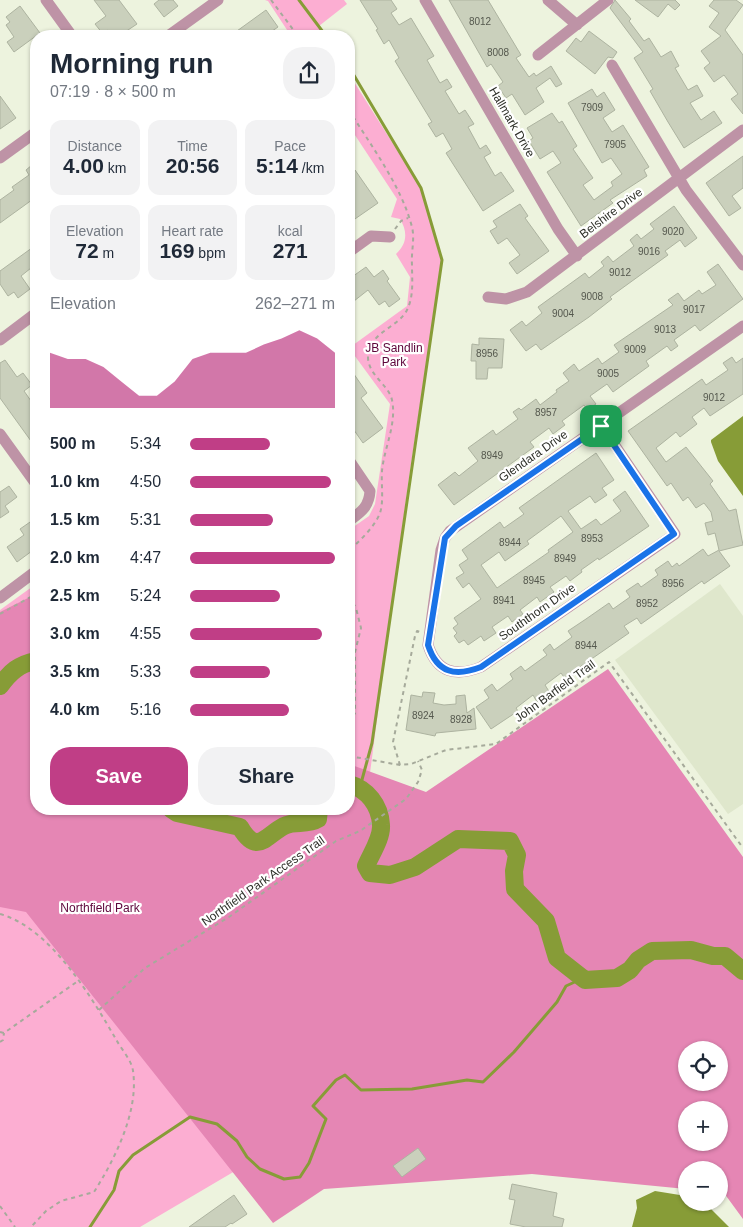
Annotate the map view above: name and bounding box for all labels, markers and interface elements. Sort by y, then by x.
house number: 8012 [469,16,492,27]
button: share [283,47,335,99]
house number: 8008 [487,47,510,58]
text: Morning run [50,48,213,79]
text: 07:19 · 8 × 500 m [50,83,176,100]
street label: Hallmark Drive [486,84,538,160]
house number: 7909 [581,102,604,113]
text: Distance [68,138,122,154]
text: Time [177,138,208,154]
text: Pace [274,138,306,154]
house number: 7905 [604,139,627,150]
text: 4.00 [63,154,104,177]
text: 20:56 [166,154,219,177]
text: 5:14 [256,154,298,177]
text: km [104,160,127,176]
text: /km [298,160,324,176]
street label: Belshire Drive [577,185,645,241]
text: Elevation [66,223,124,239]
text: Heart rate [161,223,224,239]
text: kcal [278,223,303,239]
house number: 9020 [662,226,685,237]
text: 72 [75,239,99,262]
text: 169 [159,239,194,262]
text: 271 [273,239,308,262]
text: m [99,245,114,261]
text: bpm [194,245,226,261]
house number: 9016 [638,246,661,257]
house number: 9012 [609,267,632,278]
house number: 9008 [581,291,604,302]
text: Elevation [50,295,116,312]
text: 262–271 m [255,295,335,312]
house number: 9017 [683,304,706,315]
house number: 9004 [552,308,575,319]
house number: 9013 [654,324,677,335]
park label: JB Sandlin Park [365,341,423,369]
house number: 9009 [624,344,647,355]
house number: 8956 [476,348,499,359]
house number: 9005 [597,368,620,379]
house number: 9012 [703,392,726,403]
pin [580,405,622,447]
house number: 8957 [535,407,558,418]
icon: arrive [587,412,615,440]
street label: Glendara Drive [496,427,570,485]
text: 500 m [50,435,95,452]
text: 5:34 [130,435,161,452]
house number: 8949 [481,450,504,461]
text: 1.0 km [50,473,100,490]
text: 4:50 [130,473,161,490]
text: 1.5 km [50,511,100,528]
text: 5:31 [130,511,161,528]
house number: 8953 [581,533,604,544]
house number: 8944 [499,537,522,548]
text: 2.0 km [50,549,100,566]
text: 4:47 [130,549,161,566]
house number: 8949 [554,553,577,564]
house number: 8945 [523,575,546,586]
house number: 8956 [662,578,685,589]
street label: Souththorn Drive [496,580,578,644]
text: 2.5 km [50,587,100,604]
text: 5:24 [130,587,161,604]
house number: 8941 [493,595,516,606]
house number: 8952 [636,598,659,609]
text: 3.0 km [50,625,100,642]
text: 4:55 [130,625,161,642]
house number: 8944 [575,640,598,651]
street label: John Barfield Trail [512,657,598,725]
text: 3.5 km [50,663,100,680]
text: 5:33 [130,663,161,680]
text: 4.0 km [50,701,100,718]
text: 5:16 [130,701,161,718]
house number: 8924 [412,710,435,721]
house number: 8928 [450,714,473,725]
button: Save [50,747,188,805]
button: Share [198,747,335,805]
street label: Northfield Park Access Trail [199,833,327,929]
park label: Northfield Park [60,901,141,915]
map controls [678,1041,728,1211]
button: locate [678,1041,728,1091]
button: + [678,1101,728,1151]
button: − [678,1161,728,1211]

